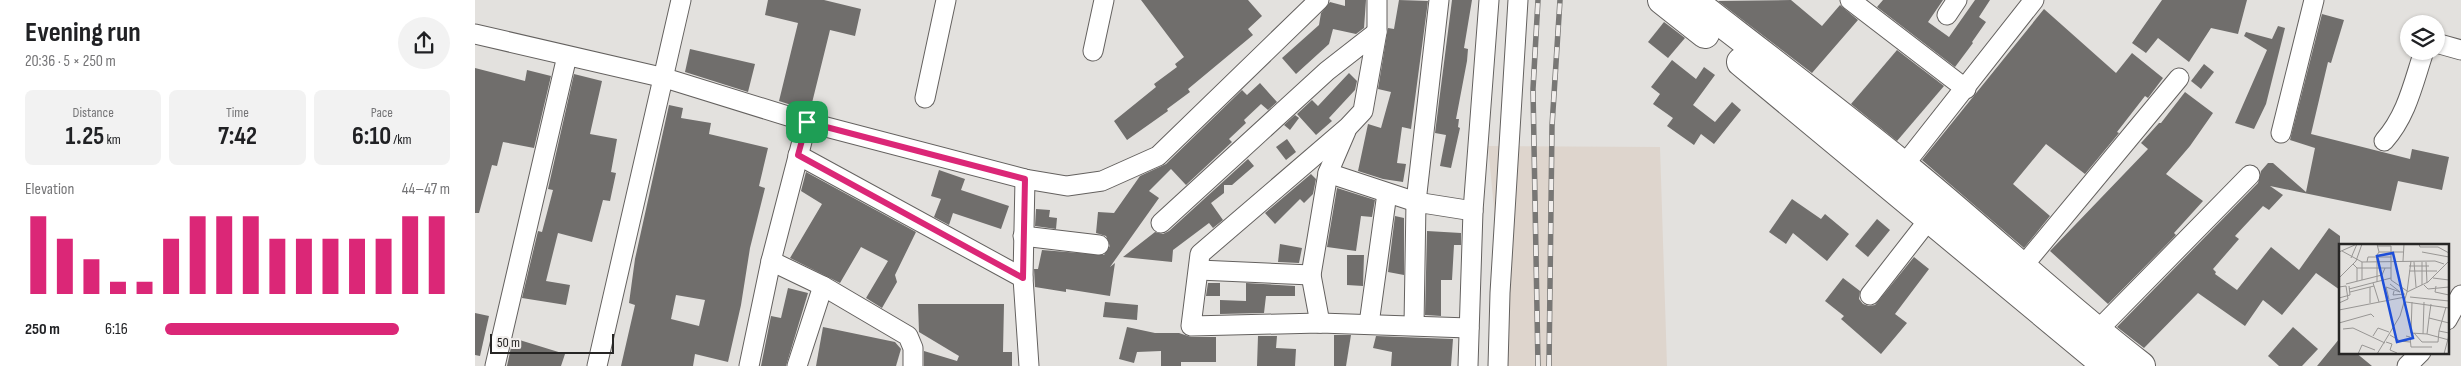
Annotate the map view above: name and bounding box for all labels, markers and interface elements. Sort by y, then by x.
map controls [2400,15,2445,60]
button: layers [2400,15,2445,60]
text: Evening run [25,16,141,49]
button: share [398,17,450,69]
text: 20:36 · 5 × 250 m [25,52,116,71]
pin [786,101,828,143]
text: Distance [73,104,114,121]
text: Time [226,104,249,121]
text: Pace [371,104,393,121]
icon: arrive [793,108,821,136]
text: 1.25 [66,121,104,152]
text: 7:42 [218,121,257,152]
text: 6:10 [352,121,391,152]
text: km [104,131,121,148]
text: /km [391,131,412,148]
text: Elevation [25,180,74,199]
text: 44–47 m [402,180,450,199]
inset map [2339,244,2449,354]
text: 250 m [25,320,60,339]
text: 6:16 [105,320,128,339]
scale bar [490,331,614,354]
text: 50 m [497,334,520,351]

